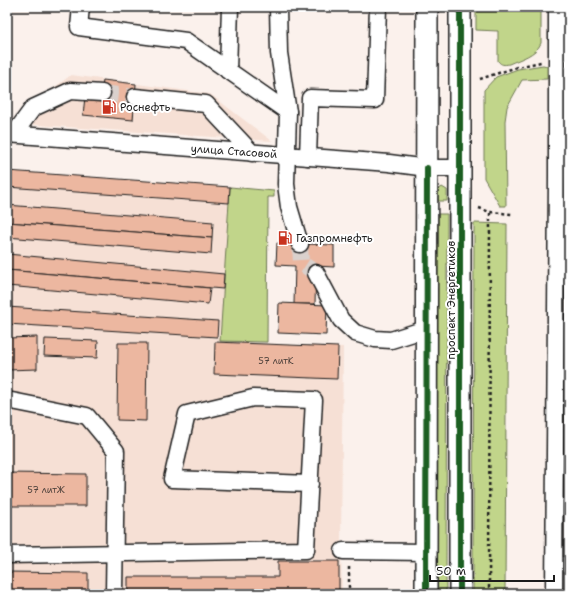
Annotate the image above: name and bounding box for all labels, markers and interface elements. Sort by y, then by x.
fuel station icon: Роснефть [101,99,117,115]
place label: Роснефть [120,100,171,115]
street label: улица Стасовой [190,141,278,162]
fuel station icon: Газпромнефть [277,230,293,246]
place label: Газпромнефть [296,231,373,246]
street label: проспект Энергетиков [444,240,459,359]
house number: 57 литК [258,355,294,367]
house number: 57 литЖ [27,484,65,496]
scale bar [430,557,554,583]
text: 50 m [436,563,466,579]

